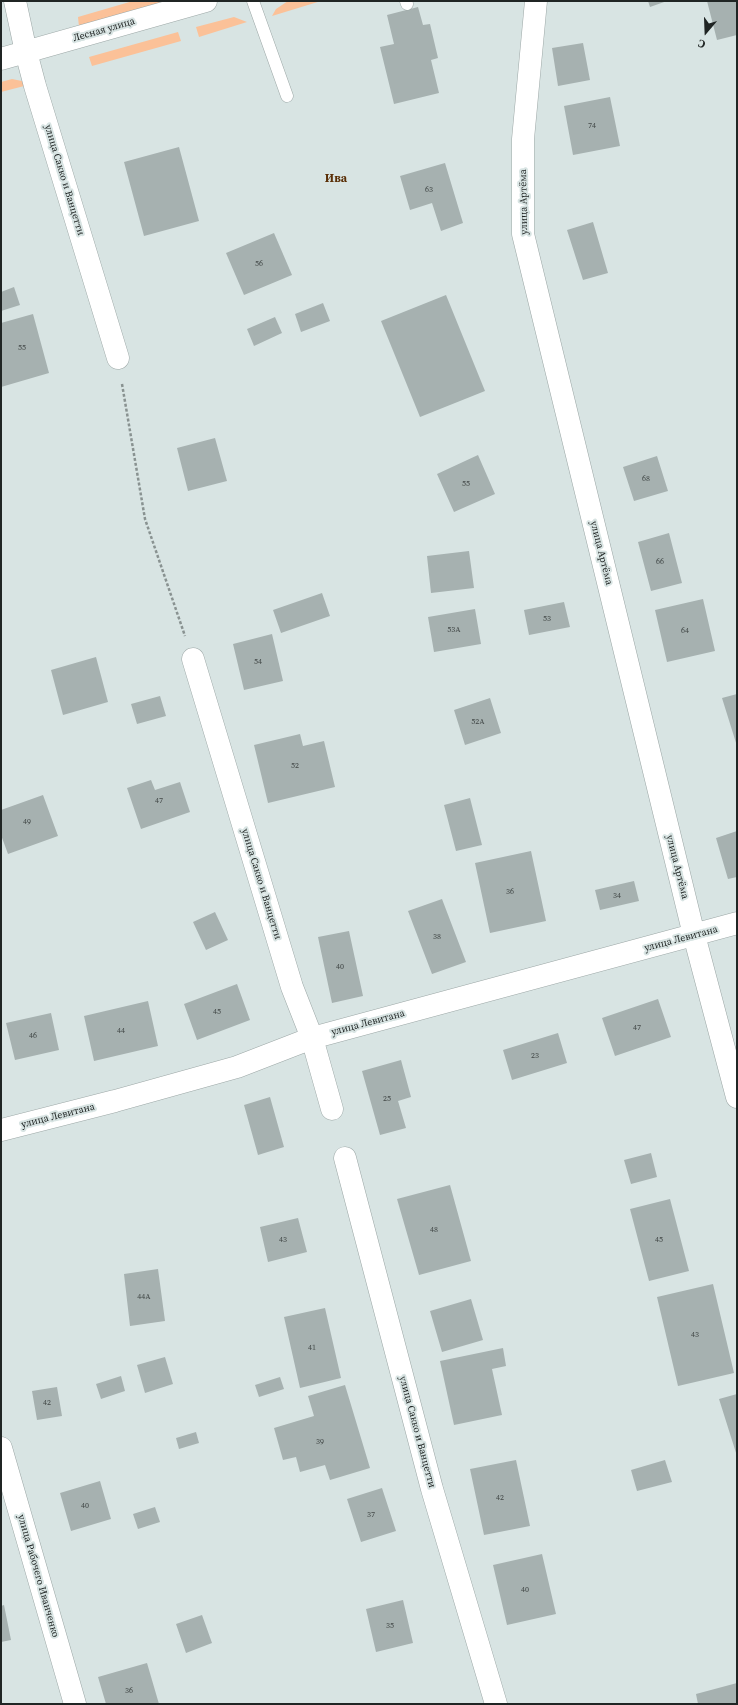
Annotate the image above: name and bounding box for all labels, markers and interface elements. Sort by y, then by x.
north arrow [686,12,726,52]
street label: Лесная улица [72,15,136,45]
text: С [696,36,708,52]
house number: 74 [588,121,596,131]
street label: улица Сакко и Ванцетти [41,123,87,237]
street label: улица Артёма [517,169,531,235]
district label: Ива [325,172,347,186]
house number: 63 [425,185,433,195]
house number: 56 [255,259,263,269]
house number: 55 [18,343,26,353]
house number: 68 [642,474,650,484]
house number: 55 [462,479,470,489]
street label: улица Артёма [587,520,615,586]
house number: 66 [656,557,664,567]
house number: 53 [543,614,551,624]
house number: 53А [447,625,461,635]
house number: 64 [681,626,689,636]
house number: 54 [254,657,262,667]
house number: 52А [471,717,485,727]
house number: 52 [291,761,299,771]
house number: 47 [155,796,163,806]
house number: 49 [23,817,31,827]
street label: улица Сакко и Ванцетти [238,827,284,941]
street label: улица Артёма [663,834,691,900]
house number: 36 [506,887,514,897]
house number: 34 [613,891,621,901]
street label: улица Левитана [643,923,719,955]
house number: 38 [433,932,441,942]
house number: 40 [336,962,344,972]
house number: 45 [213,1007,221,1017]
street label: улица Левитана [330,1007,406,1039]
house number: 47 [633,1023,641,1033]
house number: 44 [117,1026,125,1036]
house number: 46 [29,1031,37,1041]
house number: 23 [531,1051,539,1061]
house number: 25 [383,1094,391,1104]
street label: улица Левитана [20,1101,96,1131]
house number: 48 [430,1225,438,1235]
house number: 43 [279,1235,287,1245]
house number: 45 [655,1235,663,1245]
house number: 44А [137,1292,151,1302]
house number: 43 [691,1330,699,1340]
house number: 41 [308,1343,316,1353]
street label: улица Сакко и Ванцетти [396,1375,438,1489]
house number: 42 [43,1398,51,1408]
house number: 39 [316,1437,324,1447]
house number: 42 [496,1493,504,1503]
house number: 40 [81,1501,89,1511]
house number: 37 [367,1510,375,1520]
street label: улица Рабочего Иванченко [15,1513,61,1639]
house number: 40 [521,1585,529,1595]
house number: 35 [386,1621,394,1631]
house number: 36 [125,1686,133,1696]

